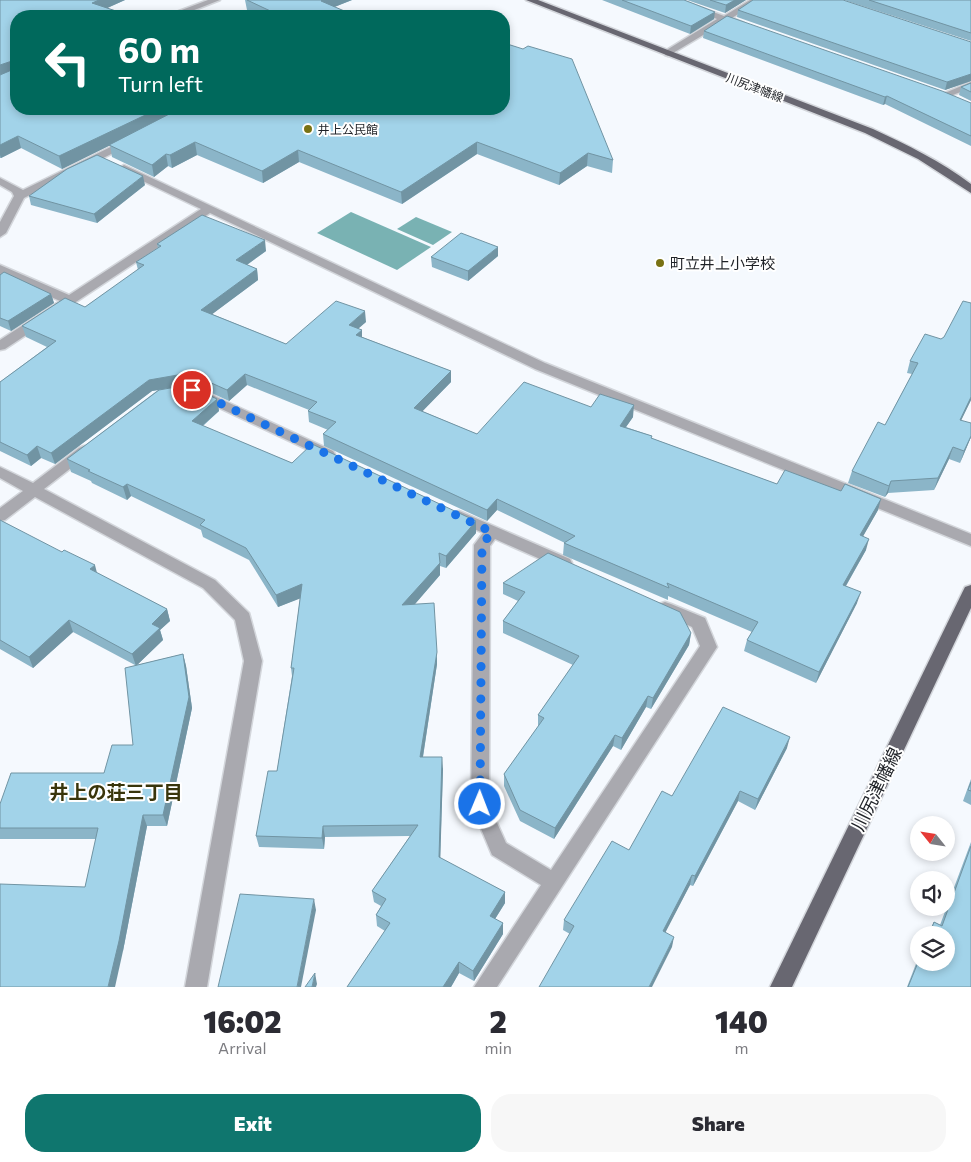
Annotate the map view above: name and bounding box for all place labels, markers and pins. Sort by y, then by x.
place label: 井上公民館 [318,122,378,136]
marker: 井上公民館 [302,123,314,135]
place label: 町立井上小学校 [670,254,775,272]
marker: 町立井上小学校 [654,257,666,269]
pin [171,369,213,411]

